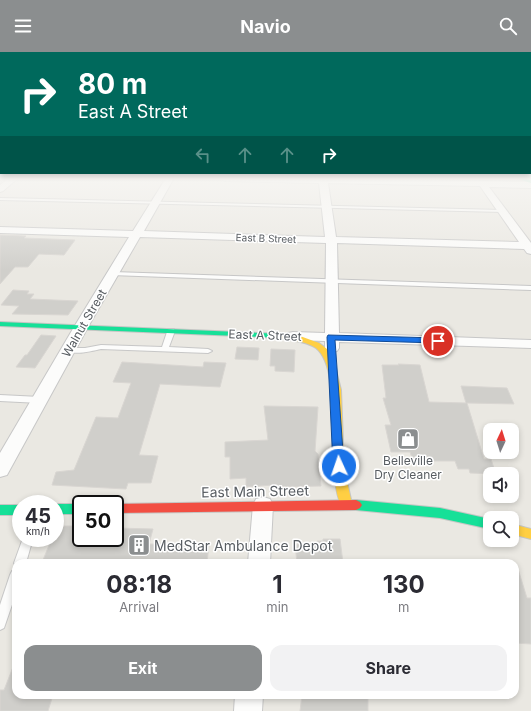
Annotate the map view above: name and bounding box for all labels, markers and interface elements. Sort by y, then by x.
icon: menu [12,15,34,37]
icon: search [497,15,519,37]
text: Navio [240,16,291,37]
text: 80 m [78,67,147,101]
icon: right [12,68,64,120]
text: East A Street [78,101,188,122]
icon: left [192,144,214,166]
icon: ahead [234,144,256,166]
icon: ahead [276,144,298,166]
icon: right [318,144,340,166]
street label: East B Street [236,231,297,245]
street label: Walnut Street [58,286,110,360]
pin [421,324,455,358]
street label: East A Street [228,326,302,344]
icon: arrive [427,330,449,352]
north arrow [483,423,519,459]
map controls [483,423,519,547]
shop icon: Belleville Dry Cleaner [395,426,421,452]
position arrow [318,445,360,487]
place label: Belleville Dry Cleaner [374,453,442,482]
button: sound [483,467,519,503]
street label: East Main Street [201,482,309,500]
speed limit sign: 50 [72,495,124,547]
text: 45 [25,504,51,528]
button: search [483,511,519,547]
text: km/h [26,525,50,537]
building icon: MedStar Ambulance Depot [126,532,152,558]
place label: MedStar Ambulance Depot [154,537,333,554]
text: 08:18 [106,570,172,599]
text: 1 [272,570,283,599]
text: 130 [383,570,425,599]
text: Arrival [119,599,159,615]
text: min [266,599,288,615]
text: m [398,599,409,615]
button: Exit [24,645,262,691]
button: Share [270,645,507,691]

